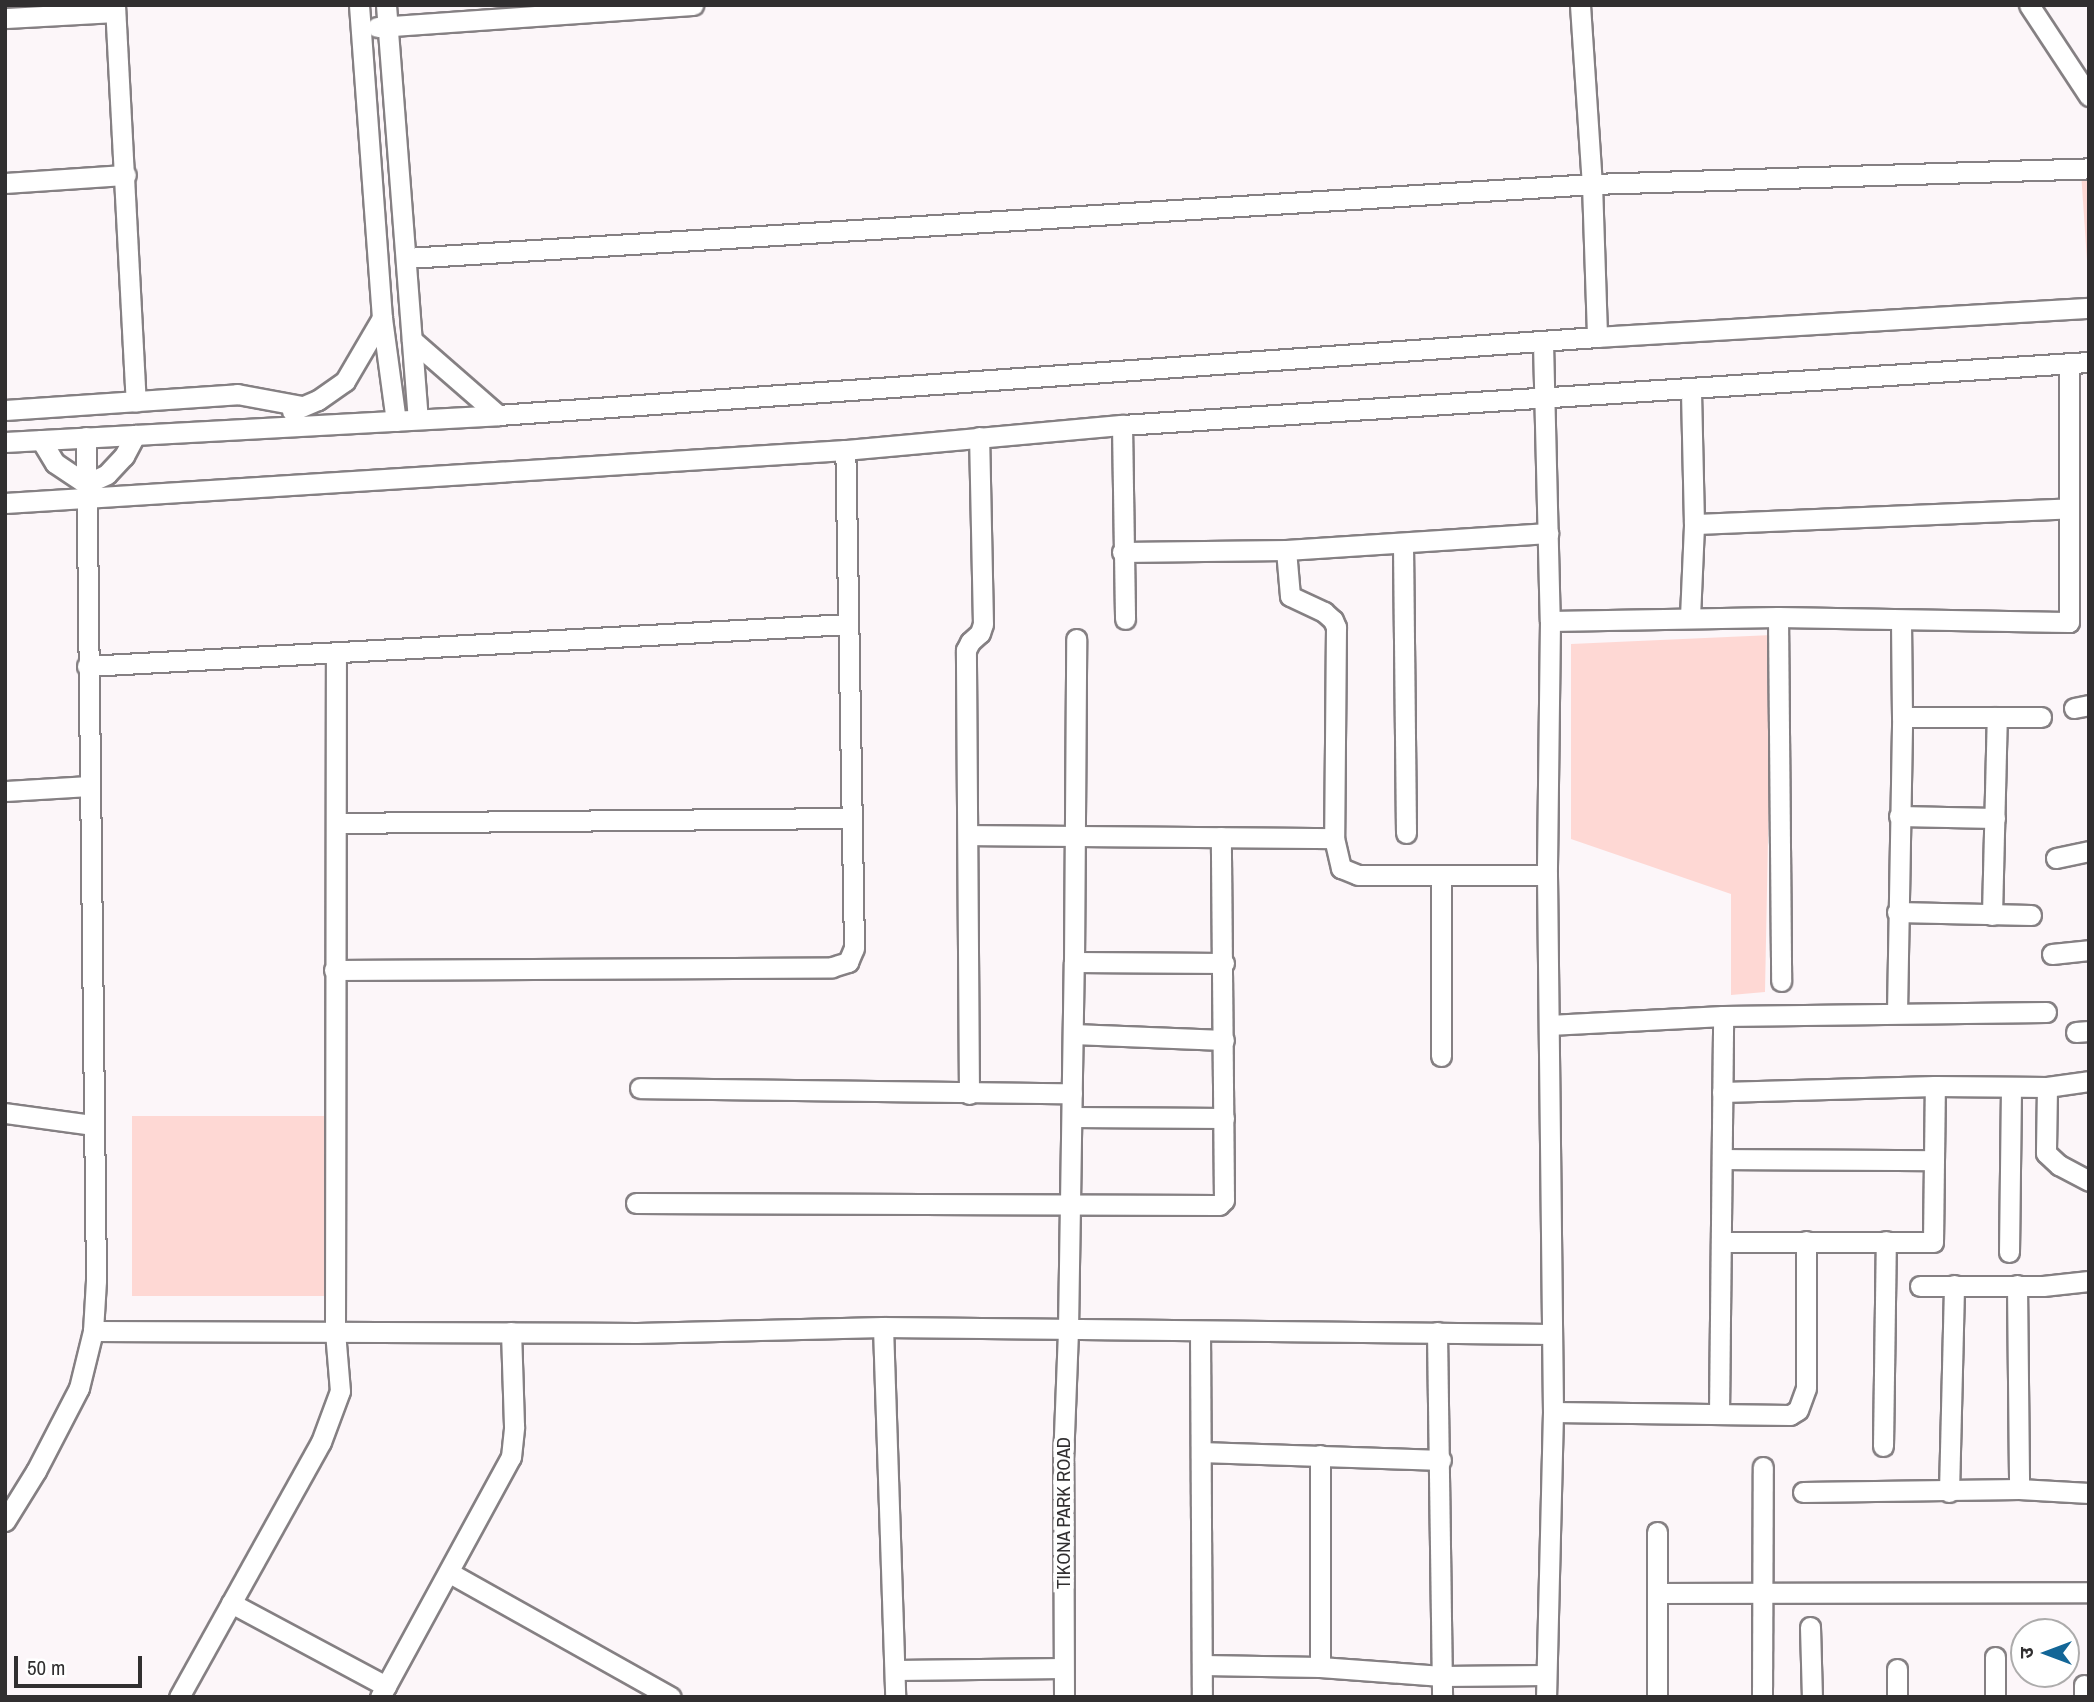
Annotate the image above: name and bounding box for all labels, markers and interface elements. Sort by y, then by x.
street label: TIKONA PARK ROAD [1053,1437,1075,1589]
north arrow [2010,1618,2080,1688]
scale bar [18,1642,145,1686]
text: उ [2013,1647,2039,1659]
text: 50 m [27,1653,65,1682]

